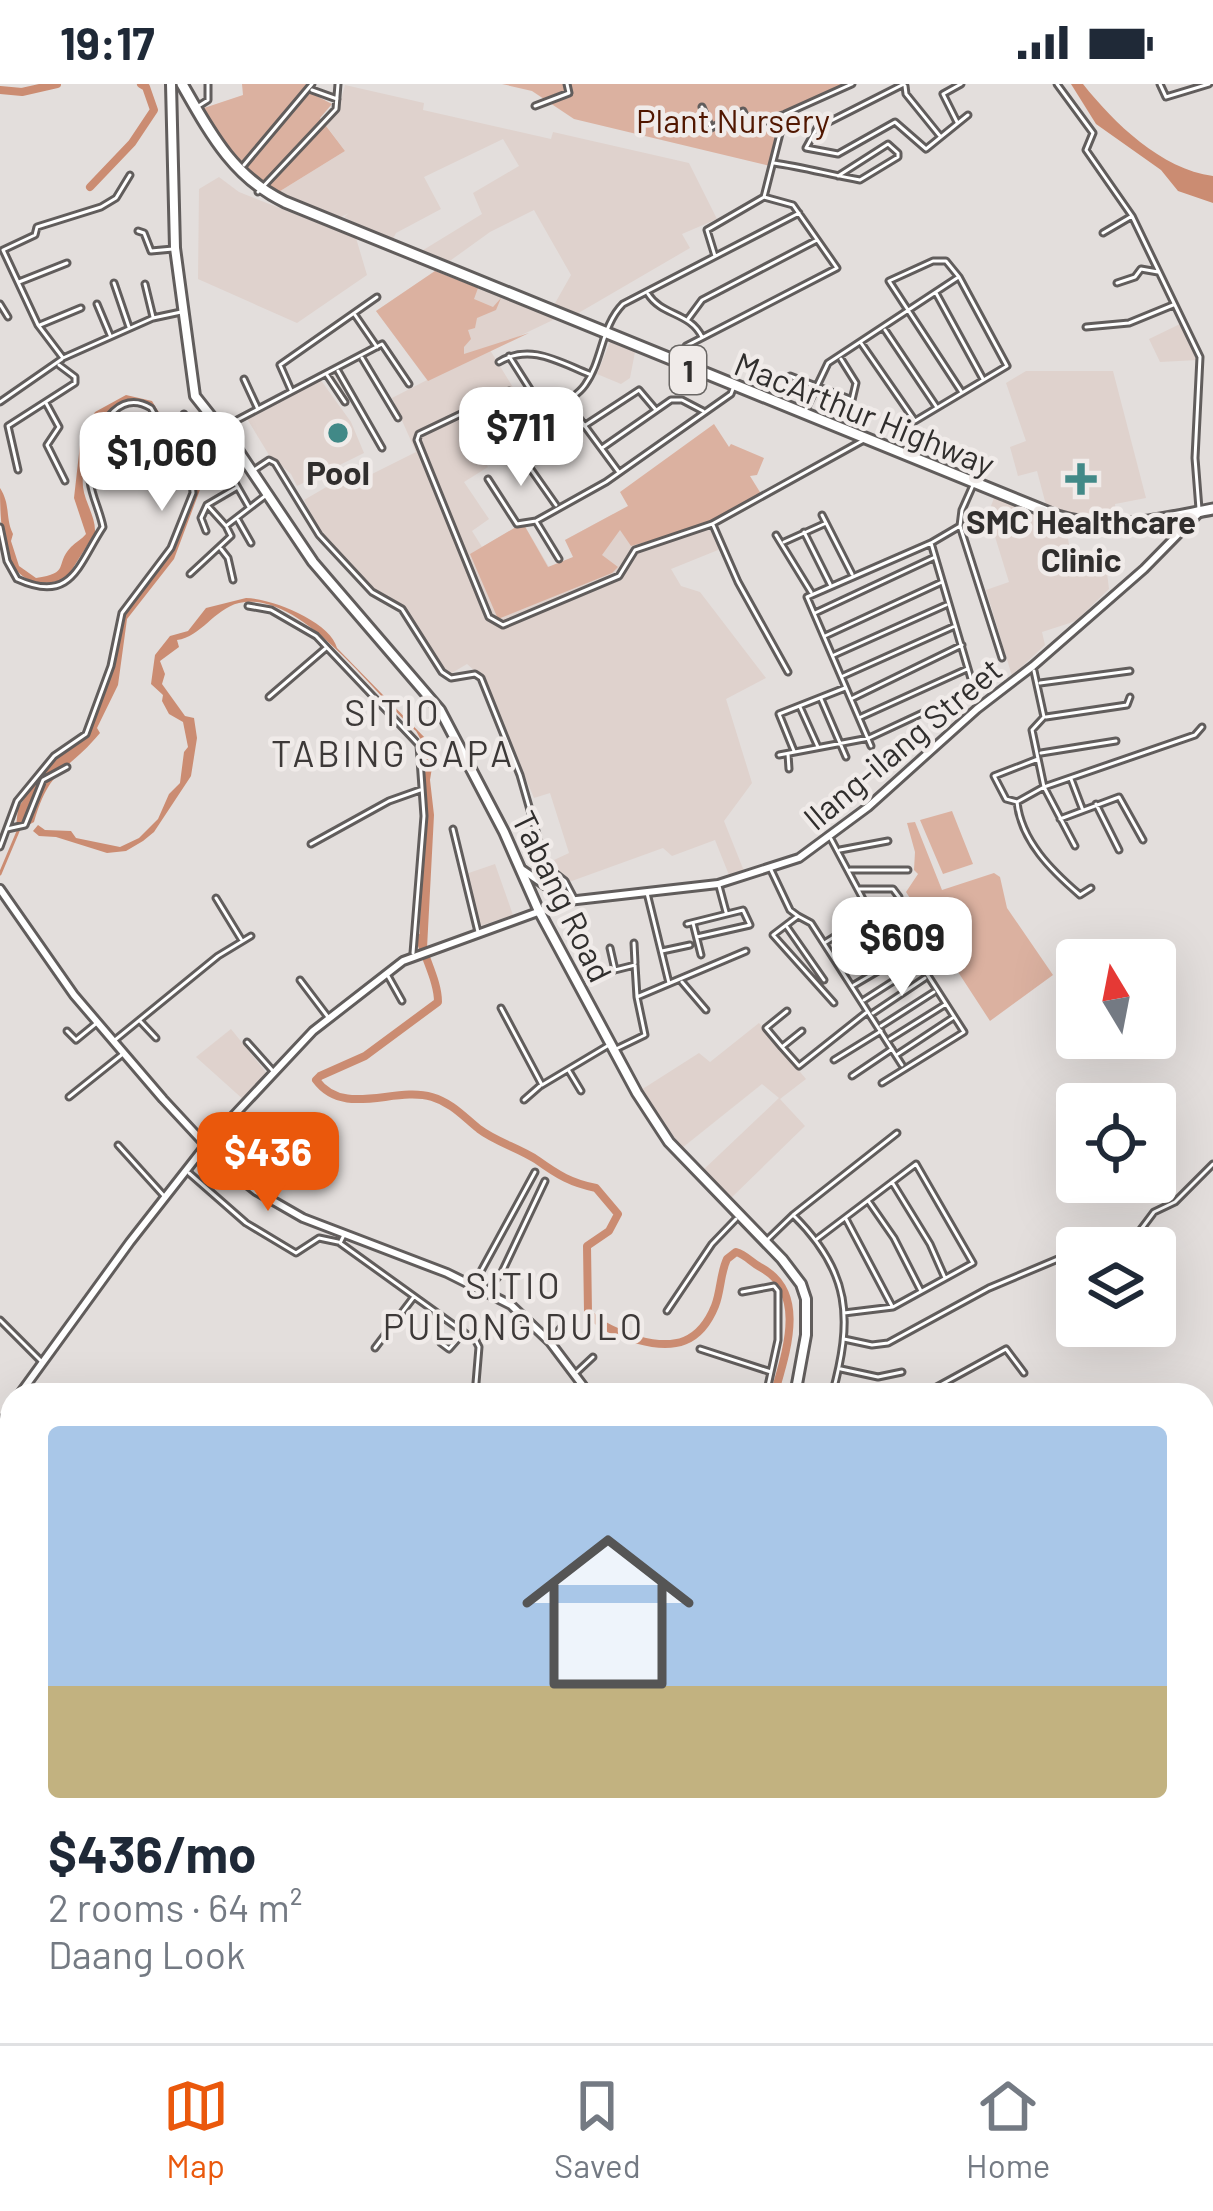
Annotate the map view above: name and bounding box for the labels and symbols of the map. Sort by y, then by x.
park label: Plant Nursery [636,100,830,140]
street label: MacArthur Highway [729,343,1001,483]
road number: 1 [670,346,706,394]
pin: $711 [450,387,592,489]
pin: $1,060 [64,412,260,514]
marker: Pool [325,420,351,446]
place label: Pool [306,452,370,492]
marker: SMC Healthcare Clinic [1065,463,1097,495]
place label: SMC Healthcare Clinic [966,501,1196,579]
street label: Ilang-ilang Street [795,648,1009,838]
district label: SITIO TABING SAPA [271,690,515,774]
street label: Tabang Road [504,804,622,988]
pin: $609 [831,897,973,999]
north arrow [1056,939,1176,1059]
pin: $436 [197,1112,339,1214]
district label: SITIO PULONG DULO [383,1263,645,1347]

